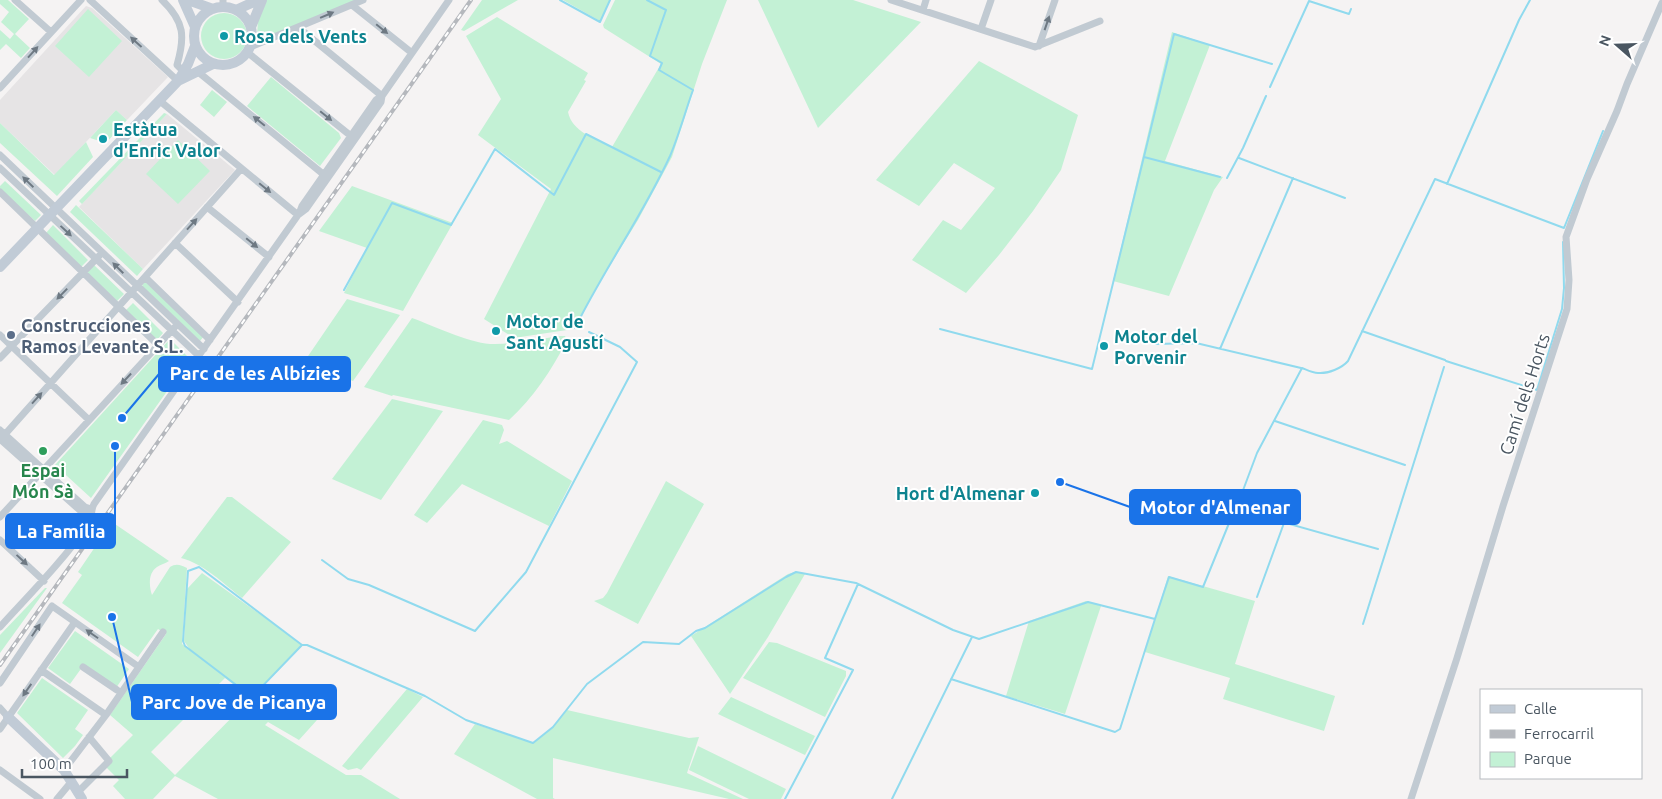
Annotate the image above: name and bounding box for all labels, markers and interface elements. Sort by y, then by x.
one-way arrow [320,11,335,19]
one-way arrow [1043,15,1051,30]
north arrow [1592,20,1642,70]
one-way arrow [376,23,389,34]
place label: Rosa dels Vents [234,26,367,46]
marker: Rosa dels Vents [218,30,230,42]
text: N [1595,33,1614,48]
one-way arrow [130,36,142,48]
one-way arrow [27,47,39,59]
one-way arrow [319,110,332,121]
one-way arrow [252,116,265,127]
place label: Estàtua d'Enric Valor [113,119,221,160]
marker: Estàtua d'Enric Valor [97,133,109,145]
one-way arrow [22,176,34,188]
one-way arrow [258,182,271,193]
one-way arrow [186,218,198,230]
one-way arrow [60,225,72,237]
one-way arrow [245,238,258,249]
one-way arrow [112,262,124,274]
one-way arrow [56,288,68,300]
place label: Motor de Sant Agustí [506,311,604,352]
place label: Construcciones Ramos Levante S.L. [21,315,183,356]
marker: Motor de Sant Agustí [490,325,502,337]
place label: Motor del Porvenir [1114,326,1198,367]
marker: Construcciones Ramos Levante S.L. [5,329,17,341]
street label: Camí dels Horts [1495,331,1553,457]
marker: Motor del Porvenir [1098,340,1110,352]
callout: Parc de les Albízies [159,357,350,391]
text: Parc de les Albízies [170,362,340,384]
one-way arrow [120,373,132,385]
one-way arrow [31,393,43,405]
marker: Espai Món Sà [37,445,49,457]
place label: Espai Món Sà [12,460,74,501]
place label: Hort d'Almenar [896,483,1026,503]
marker: Hort d'Almenar [1029,487,1041,499]
callout: Motor d'Almenar [1130,490,1300,524]
text: Motor d'Almenar [1140,496,1291,518]
callout: La Família [6,514,115,548]
text: La Família [17,520,105,542]
one-way arrow [16,554,28,566]
one-way arrow [31,623,41,636]
one-way arrow [85,629,99,639]
one-way arrow [22,684,32,697]
callout: Parc Jove de Picanya [132,685,336,719]
legend [1480,689,1642,779]
text: Parc Jove de Picanya [142,691,326,713]
text: Calle [1524,700,1557,717]
text: Ferrocarril [1524,725,1594,742]
scale bar [22,746,128,778]
text: Parque [1524,750,1572,767]
text: 100 m [30,755,72,772]

